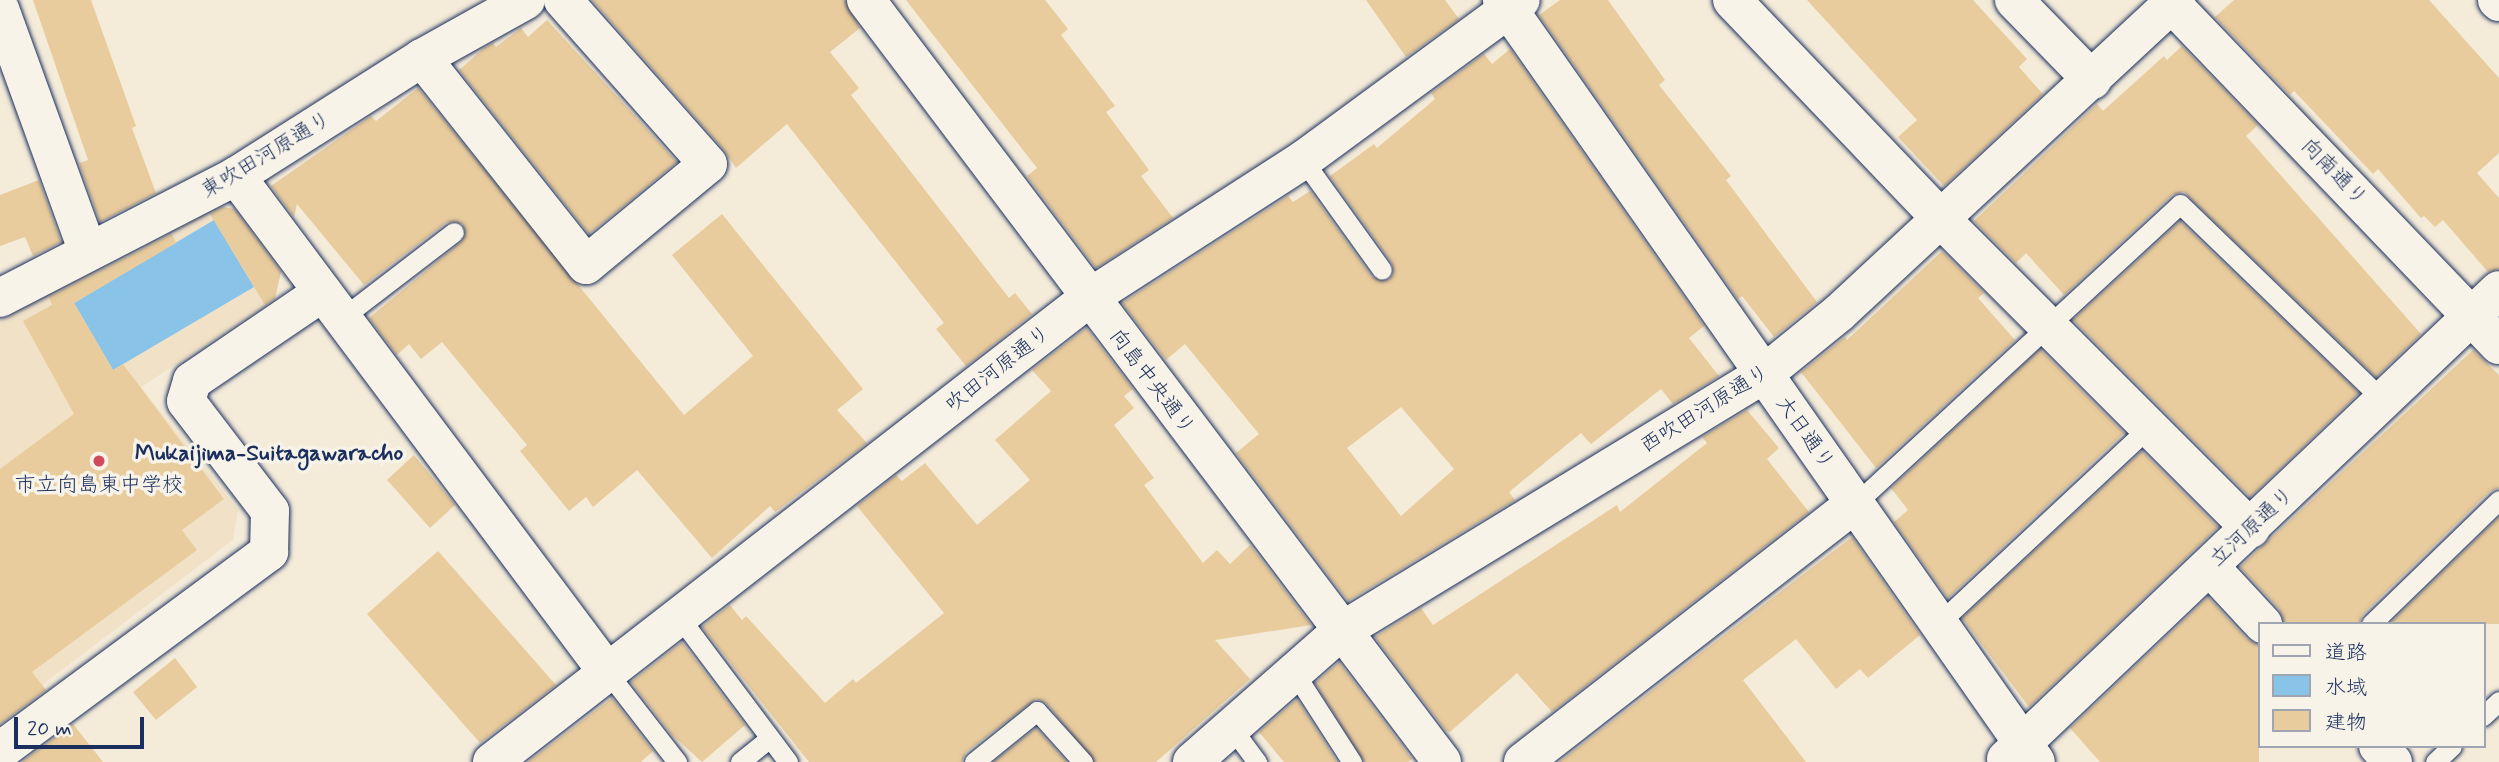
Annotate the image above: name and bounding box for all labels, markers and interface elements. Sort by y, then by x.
street label: 東吹田河原通り [197,106,335,204]
street label: 向南通り [2296,133,2372,211]
street label: 吹田河原通り [941,320,1055,418]
street label: 向島中央通り [1104,324,1200,440]
street label: 西吹田河原通り [1636,359,1774,459]
street label: 大日通り [1771,391,1839,475]
district label: Mukaijima-Suitagawaracho [135,440,403,468]
marker: 市立向島東中学校 [91,453,107,469]
place label: 市立向島東中学校 [15,472,183,498]
street label: 立河原通り [2205,482,2299,572]
legend [2258,622,2485,748]
text: 道路 [2325,639,2367,667]
text: 水域 [2325,674,2367,702]
scale bar [18,702,147,746]
text: 建物 [2325,709,2367,737]
text: 20 m [27,715,72,743]

